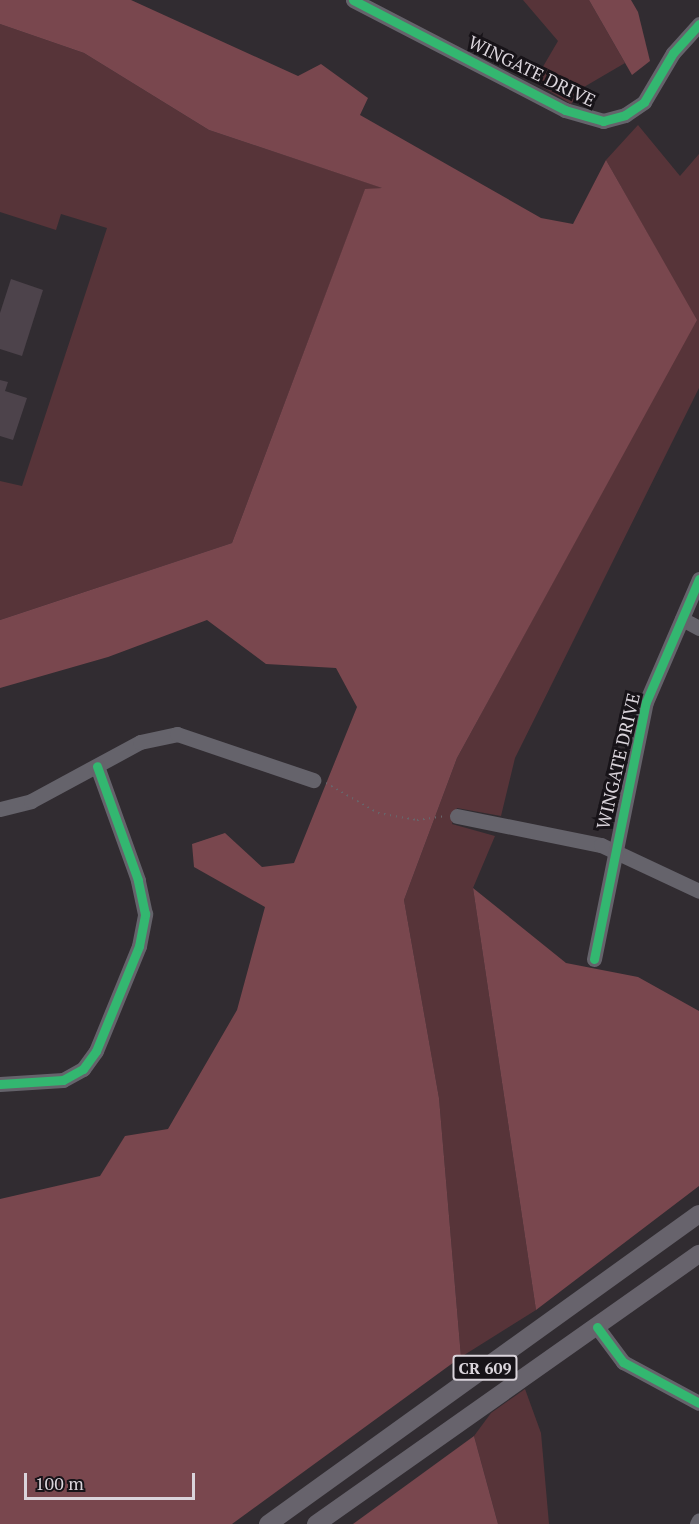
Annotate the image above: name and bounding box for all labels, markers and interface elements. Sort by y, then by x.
street label: WINGATE DRIVE [465,31,599,111]
street label: WINGATE DRIVE [592,691,644,831]
road number: CR 609 [452,1355,518,1381]
scale bar [27,1461,198,1499]
text: 100 m [35,1471,84,1495]

